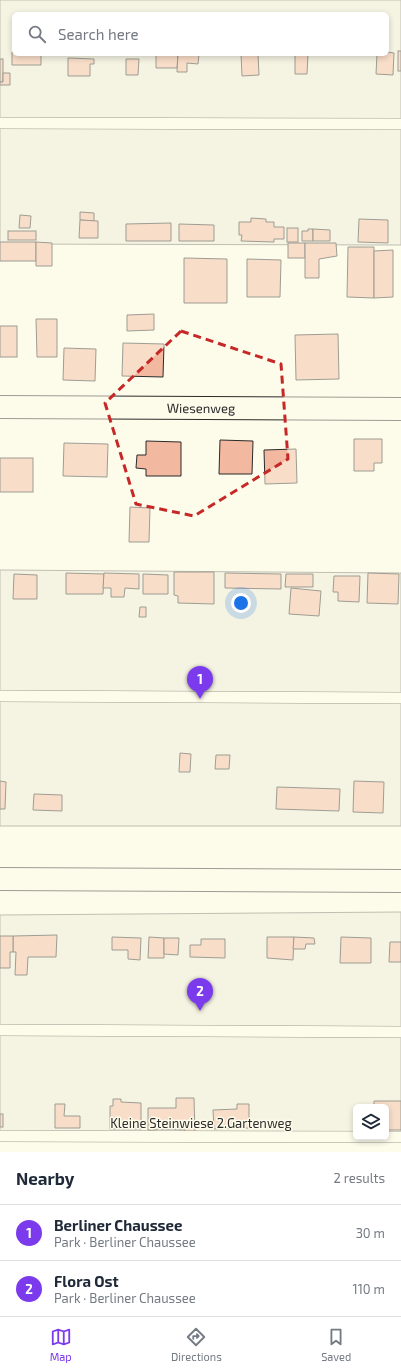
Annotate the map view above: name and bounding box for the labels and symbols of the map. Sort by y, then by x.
street label: Wiesenweg [167,400,235,416]
your location [231,593,251,613]
pin: 1 [187,666,213,699]
pin: 2 [187,978,213,1011]
street label: Kleine Steinwiese 2.Gartenweg [110,1115,292,1131]

